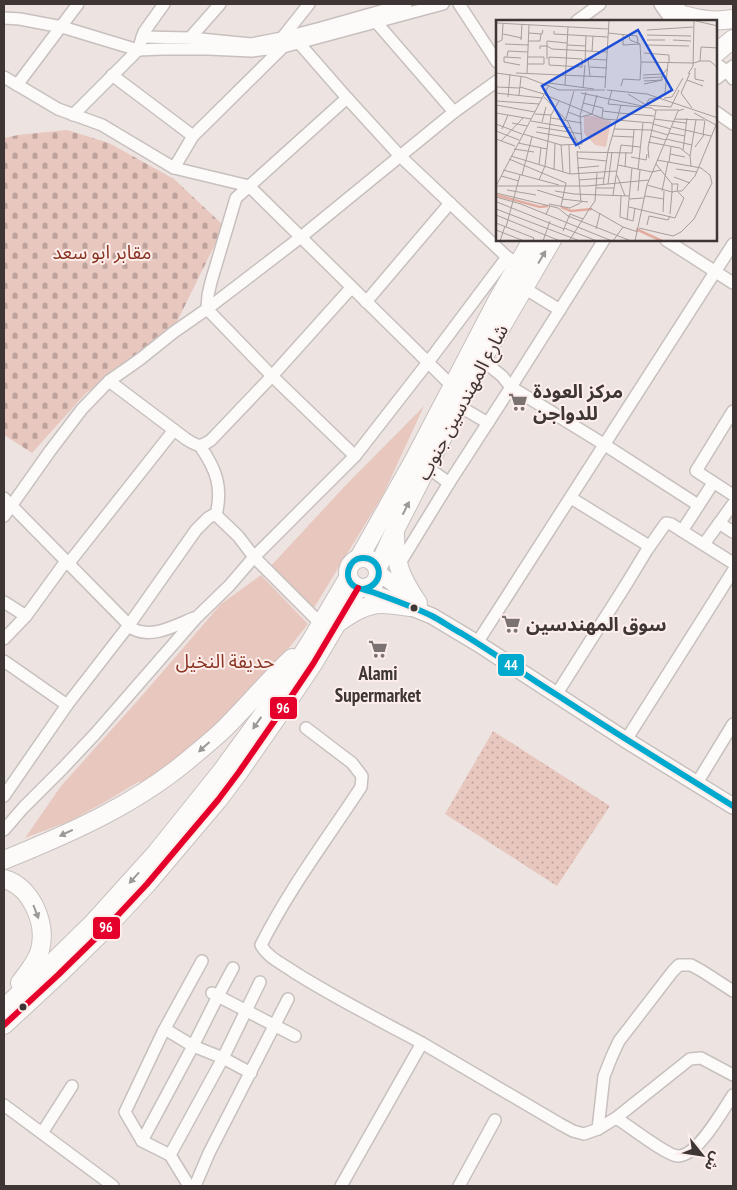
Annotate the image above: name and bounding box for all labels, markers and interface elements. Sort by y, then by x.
inset map [496,20,717,241]
park label: مقابر ابو سعد [52,240,152,264]
one-way arrow [537,250,546,263]
street label: شارع المهندسين جنوب [411,320,515,485]
place label: مركز العودة للدواجن [533,379,623,425]
supermarket icon: مركز العودة للدواجن [507,391,529,413]
one-way arrow [402,500,410,515]
unlabelled marker [409,603,419,613]
place label: سوق المهندسين [526,612,667,636]
supermarket icon: سوق المهندسين [500,613,522,635]
supermarket icon: Alami Supermarket [367,638,389,660]
park label: حديقة النخيل [176,649,274,673]
line badge: 44 [497,653,525,677]
text: 44 [504,656,518,674]
place label: Alami Supermarket [335,661,422,707]
line badge: 96 [269,696,298,720]
text: 96 [276,699,290,717]
one-way arrow [252,716,262,730]
one-way arrow [197,742,210,753]
one-way arrow [59,829,73,837]
one-way arrow [129,871,140,884]
one-way arrow [32,905,40,920]
line badge: 96 [92,916,121,940]
text: 96 [99,918,113,936]
unlabelled marker [18,1002,28,1012]
north arrow [677,1130,727,1180]
text: ش [701,1149,726,1174]

